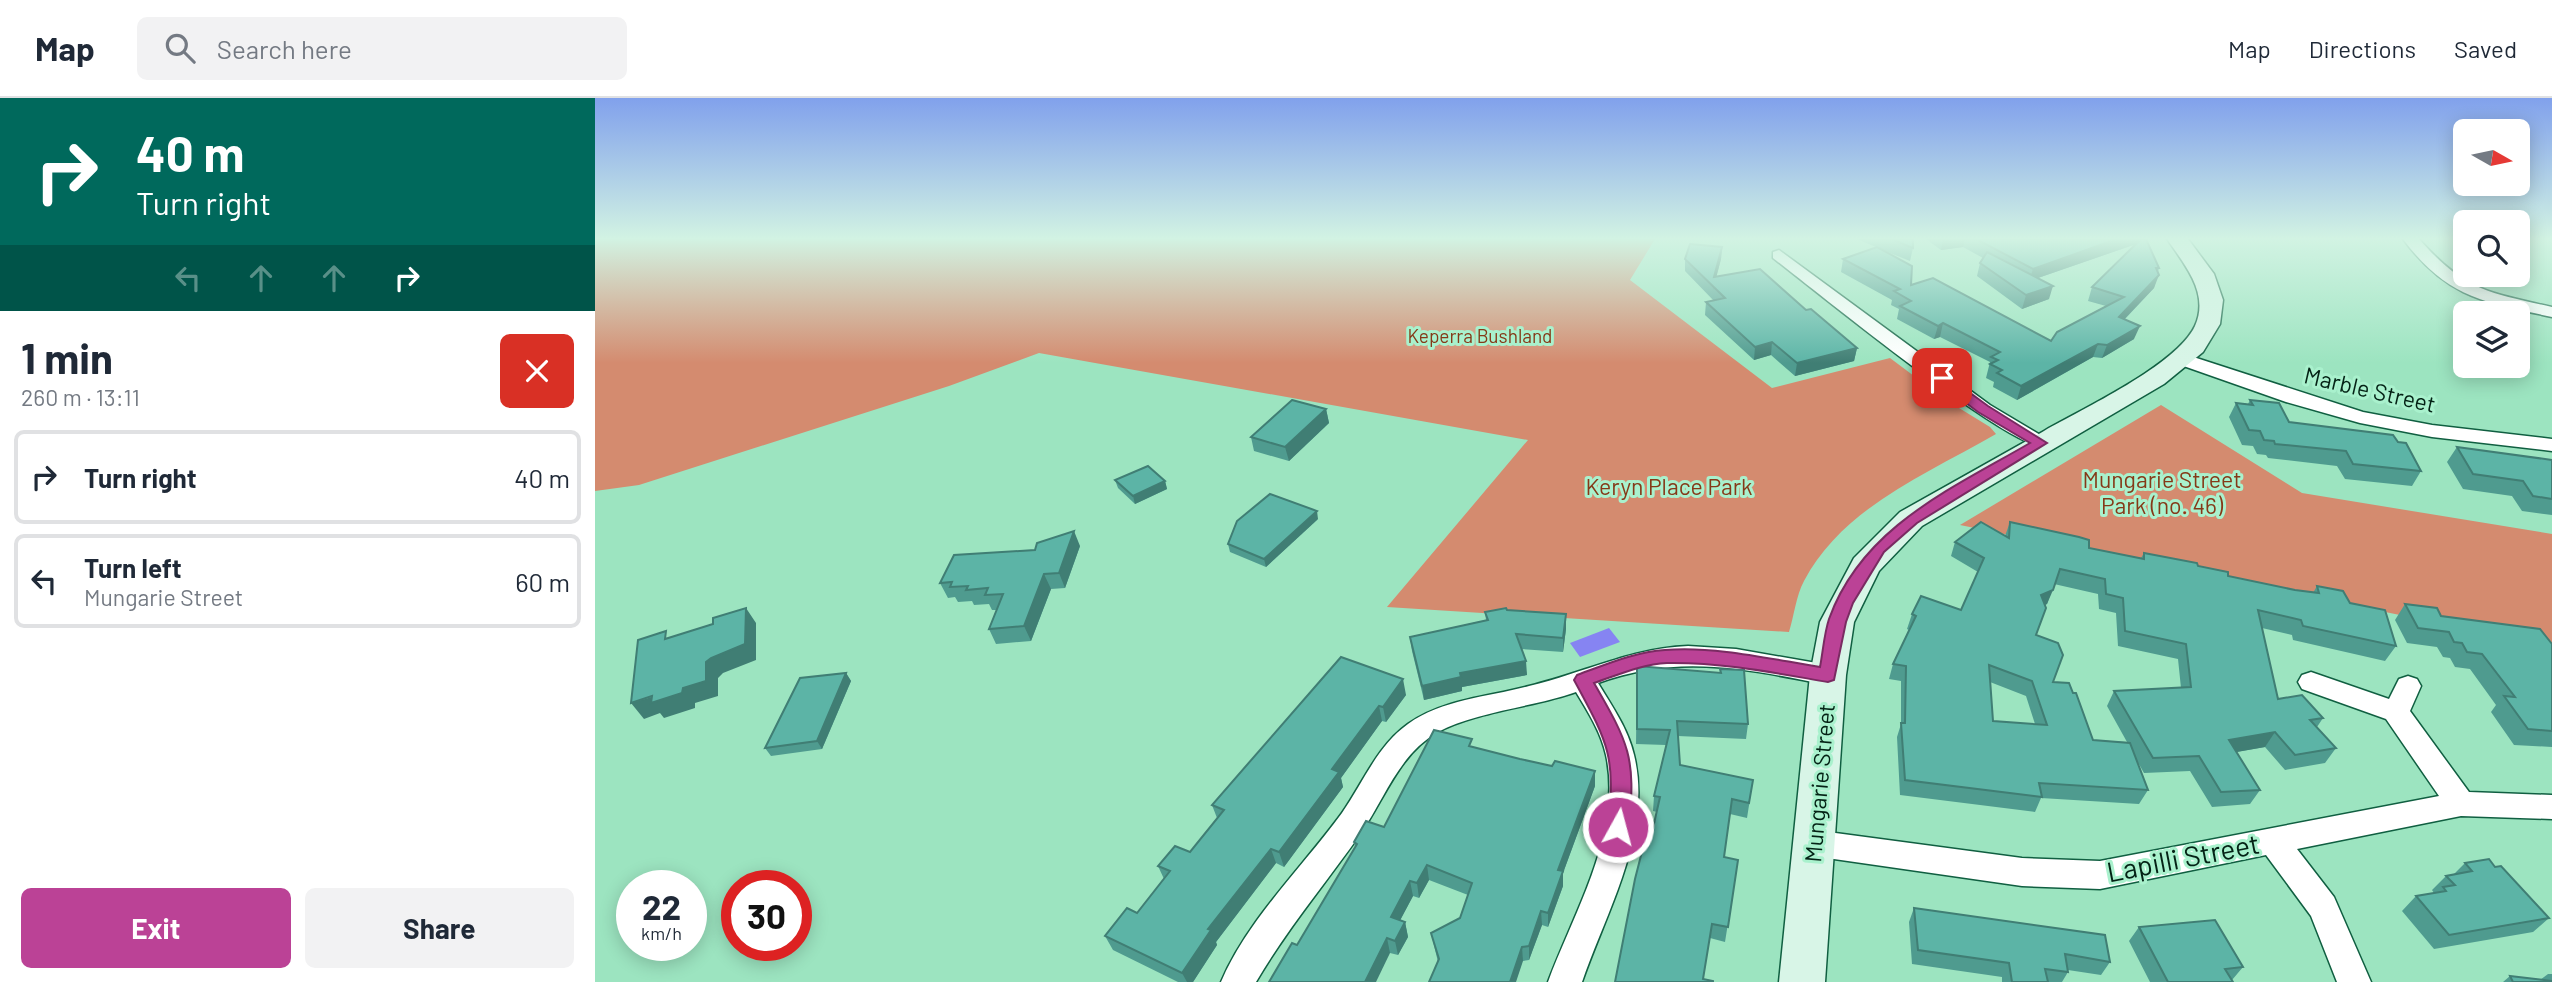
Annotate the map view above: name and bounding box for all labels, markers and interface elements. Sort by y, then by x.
search box [137,17,627,80]
text: Map [35,28,95,68]
icon: search [161,29,199,67]
text: Search here [217,33,352,64]
text: Map [2228,34,2271,63]
text: Directions [2309,34,2416,63]
text: Saved [2454,34,2517,63]
north arrow [2453,119,2531,196]
map controls [2453,119,2530,378]
text: 40 m [136,123,244,182]
icon: right [21,126,112,217]
text: Turn right [136,183,271,221]
button: search [2453,210,2530,287]
icon: left [169,259,207,297]
icon: ahead [242,259,280,297]
icon: ahead [315,259,353,297]
icon: right [388,259,426,297]
button: layers [2453,301,2530,378]
park label: Keperra Bushland [1407,324,1553,347]
text: 1 min [21,332,113,382]
button: close [500,334,574,408]
pin [1912,348,1972,408]
icon: arrive [1923,359,1961,397]
street label: Marble Street [2302,360,2438,418]
text: 260 m · 13:11 [21,383,140,411]
icon: right [25,458,63,496]
text: Turn right [84,462,197,493]
text: 40 m [514,462,570,493]
park label: Mungarie Street Park (no. 46) [2082,465,2242,519]
park label: Keryn Place Park [1585,472,1753,500]
text: Turn left [84,552,182,583]
icon: left [25,562,63,600]
text: 60 m [515,566,570,597]
text: Mungarie Street [84,583,243,611]
street label: Mungarie Street [1798,703,1840,863]
position arrow [1581,790,1655,864]
street label: Lapilli Street [2104,826,2262,888]
speed limit sign: 30 [721,870,812,961]
text: 22 [642,885,681,927]
button: Exit [21,888,291,968]
button: Share [305,888,574,968]
text: km/h [641,922,682,944]

